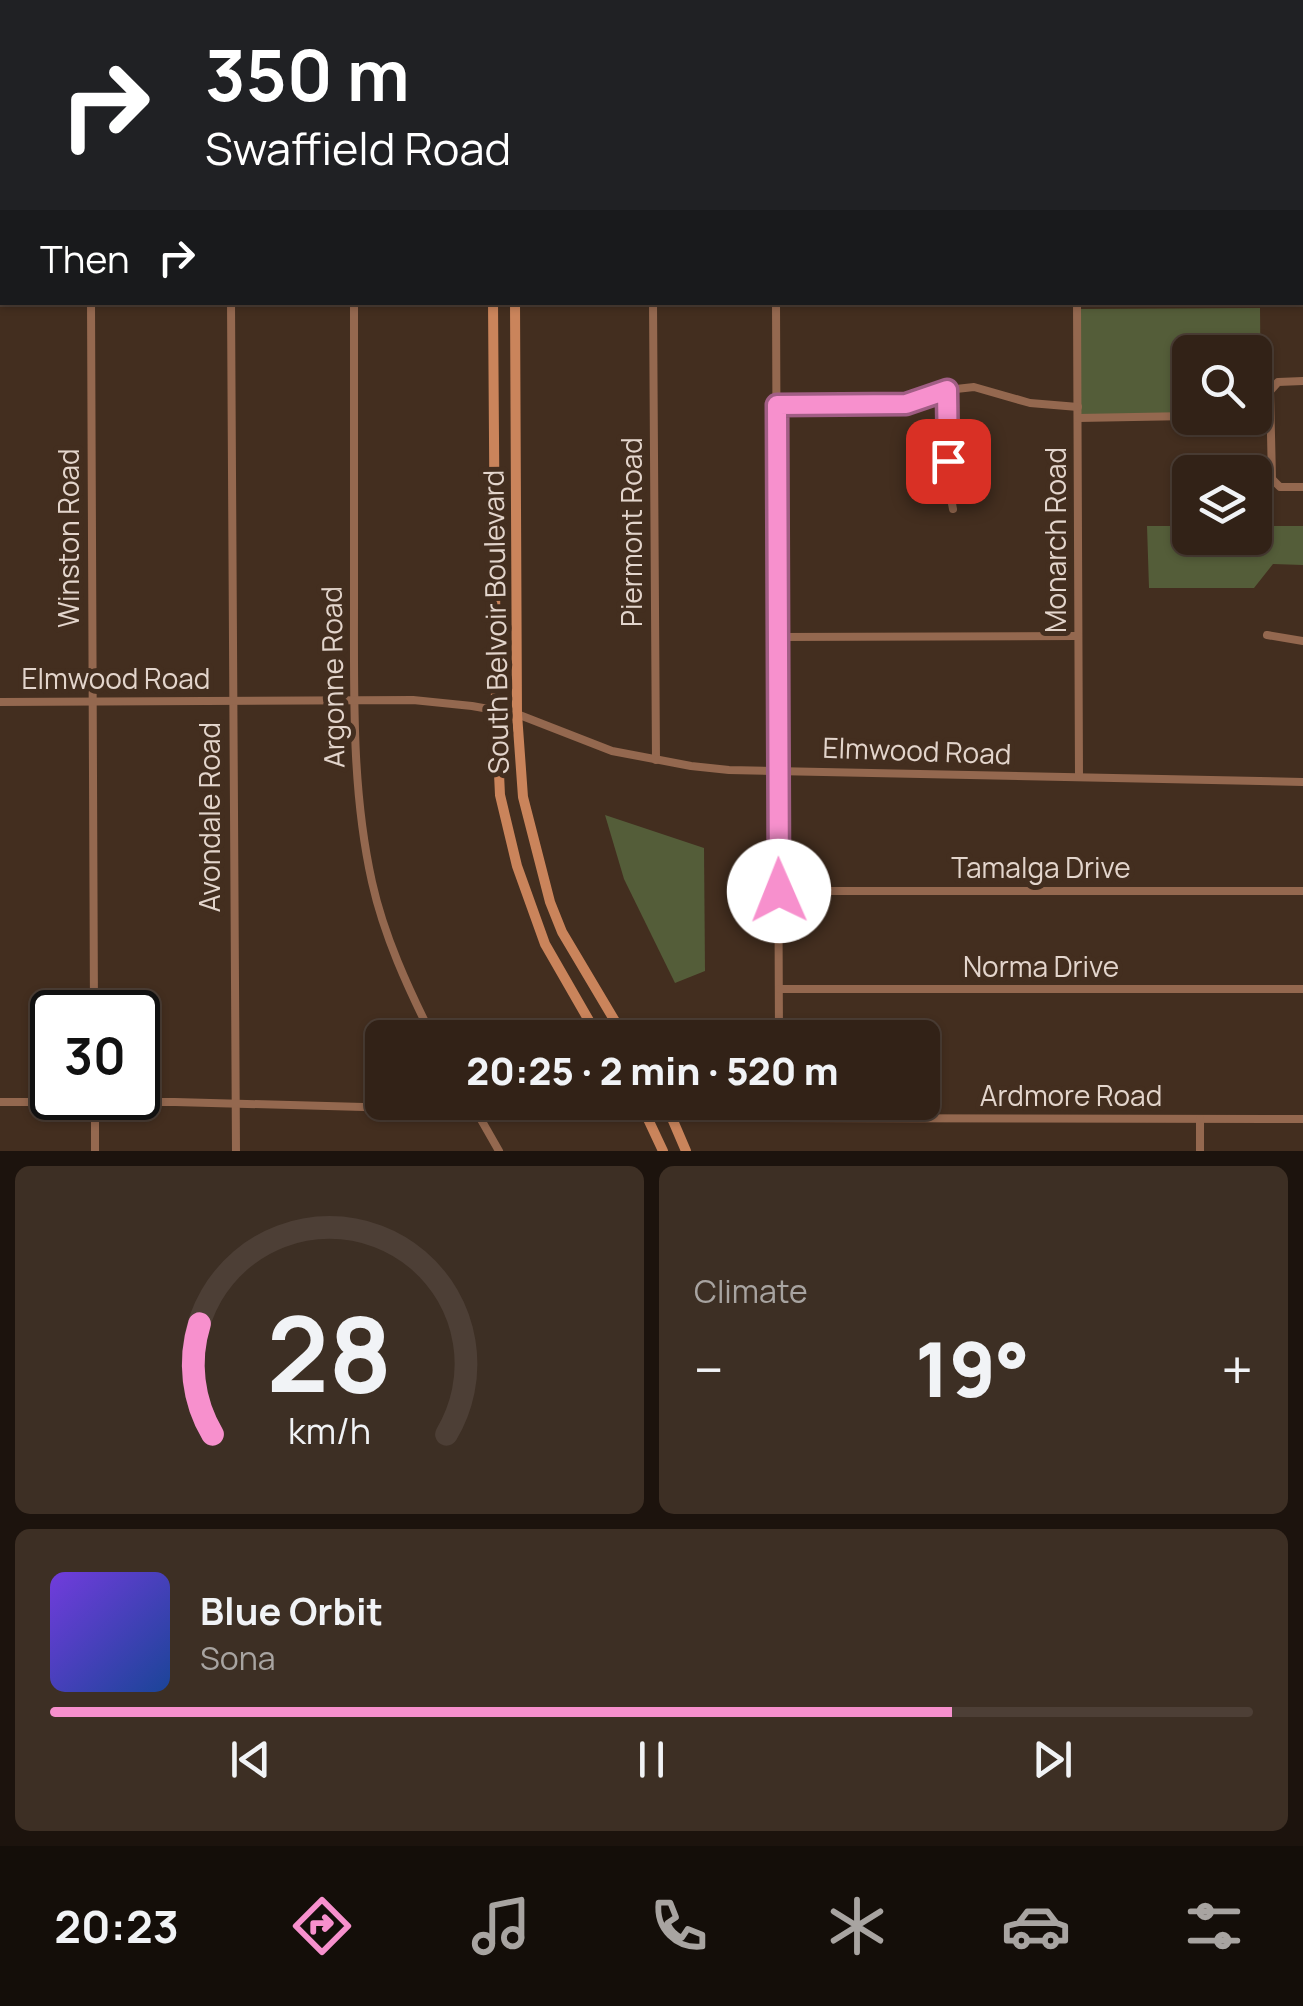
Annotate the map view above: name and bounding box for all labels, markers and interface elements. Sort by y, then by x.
text: 350 m [205,26,410,122]
icon: right [40,40,170,170]
text: Swaffield Road [205,117,511,179]
icon: right [149,230,204,285]
text: Then [40,232,129,284]
map controls [1172,335,1272,555]
button: search [1172,335,1272,435]
pin [906,419,991,504]
icon: arrive [921,434,976,489]
street label: Piermont Road [612,437,650,627]
street label: Monarch Road [1036,447,1074,633]
street label: Winston Road [49,448,87,628]
button: layers [1172,455,1272,555]
street label: South Belvoir Boulevard [473,469,517,775]
street label: Argonne Road [311,586,353,768]
street label: Elmwood Road [22,659,210,697]
street label: Avondale Road [190,722,228,912]
street label: Elmwood Road [822,728,1012,772]
position arrow [727,839,831,943]
street label: Tamalga Drive [951,848,1131,886]
street label: Norma Drive [963,947,1119,985]
speed limit sign: 30 [30,990,160,1120]
text: 20:25 · 2 min · 520 m [466,1044,839,1096]
street label: Ardmore Road [980,1076,1162,1114]
text: Climate [694,1269,808,1313]
text: 28 [267,1281,392,1423]
text: 19° [915,1317,1030,1420]
text: − [694,1331,724,1407]
text: + [1221,1331,1253,1407]
text: km/h [288,1406,371,1455]
text: Blue Orbit [200,1584,383,1636]
text: Sona [200,1636,275,1680]
icon: previous [223,1732,278,1787]
icon: pause [624,1732,679,1787]
icon: next [1025,1732,1080,1787]
icon: directions [287,1891,357,1961]
icon: music [466,1891,536,1961]
icon: phone [644,1891,714,1961]
icon: climate [822,1891,892,1961]
icon: car [1001,1891,1071,1961]
icon: filters [1179,1891,1249,1961]
text: 20:23 [54,1895,179,1957]

